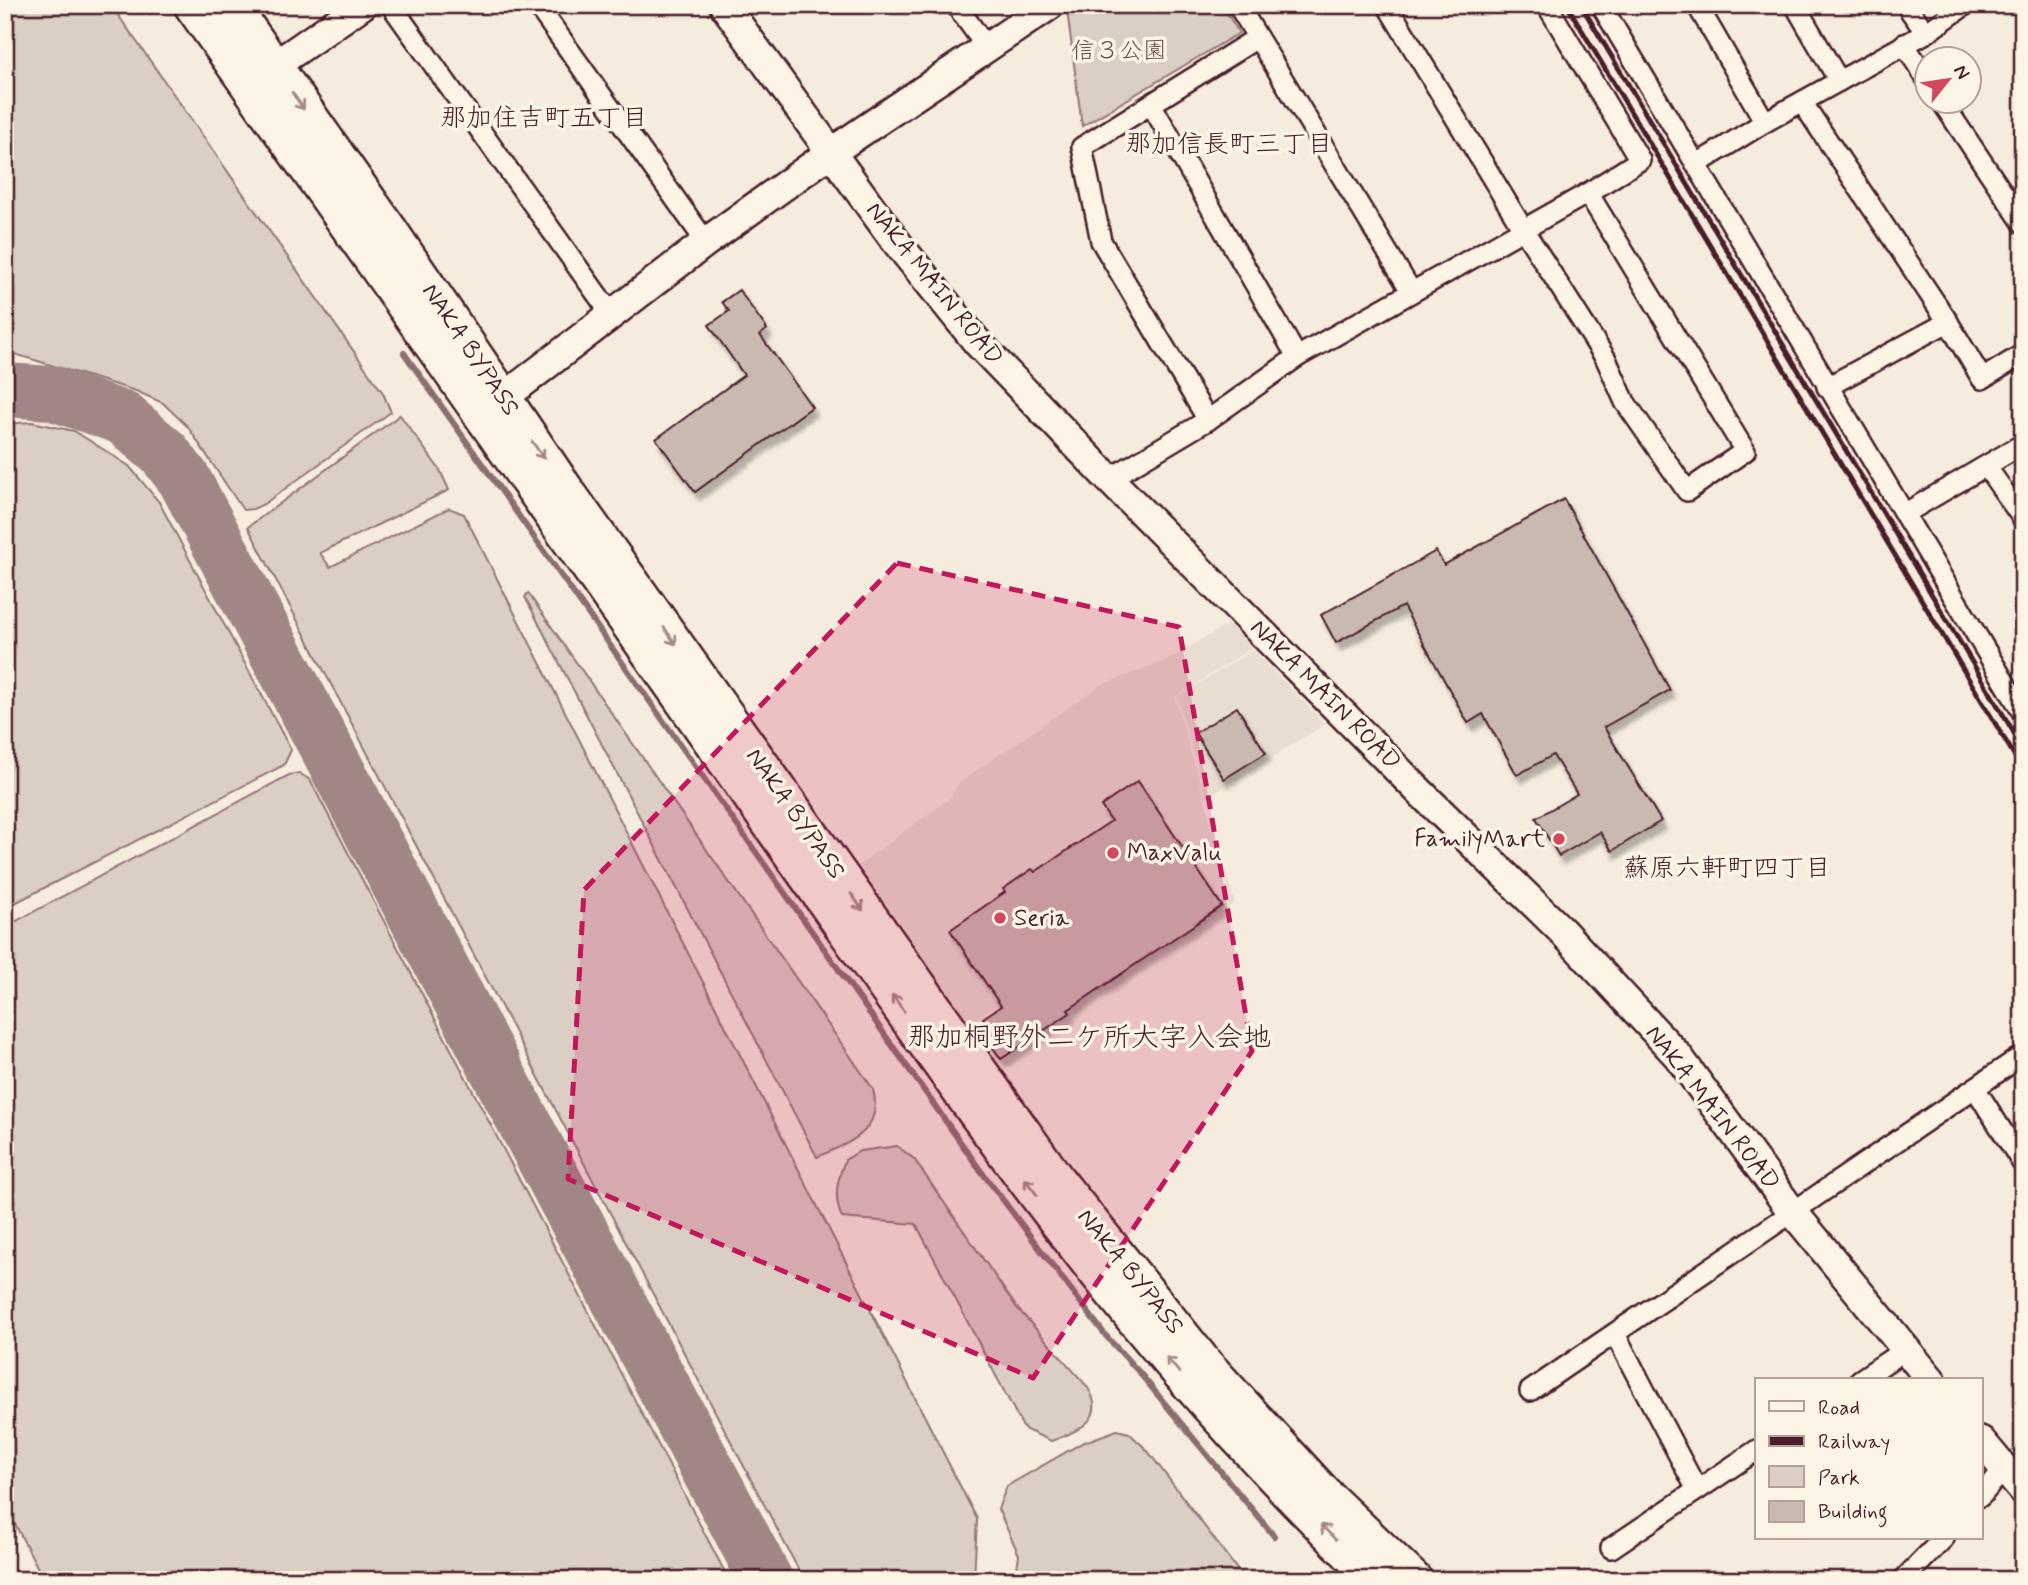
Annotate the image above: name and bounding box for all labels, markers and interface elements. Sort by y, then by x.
park label: 信３公園 [1071,36,1167,67]
north arrow [1912,46,1982,116]
text: N [1947,61,1975,84]
one-way arrow [291,91,305,110]
district label: 那加住吉町五丁目 [440,102,648,136]
district label: 那加信長町三丁目 [1125,128,1333,162]
street label: NAKA MAIN ROAD [859,196,1009,372]
street label: NAKA BYPASS [414,278,526,422]
one-way arrow [531,440,545,459]
street label: NAKA MAIN ROAD [1243,613,1407,777]
one-way arrow [663,626,677,645]
street label: NAKA BYPASS [738,742,852,886]
place label: FamilyMart [1414,824,1545,855]
marker: FamilyMart [1551,831,1567,847]
place label: MaxValu [1127,838,1222,869]
marker: MaxValu [1105,845,1121,861]
district label: 蘇原六軒町四丁目 [1623,852,1831,886]
one-way arrow [849,892,864,911]
place label: Seria [1014,903,1070,934]
marker: Seria [992,910,1008,926]
one-way arrow [890,994,905,1013]
street label: NAKA MAIN ROAD [1638,1019,1786,1197]
district label: 那加桐野外二ケ所大字入会地 [907,1020,1271,1057]
one-way arrow [1024,1178,1039,1197]
street label: NAKA BYPASS [1070,1203,1190,1341]
one-way arrow [1165,1356,1181,1374]
legend [1755,1378,1982,1540]
text: Road [1818,1394,1860,1422]
text: Railway [1818,1428,1890,1456]
text: Park [1818,1464,1860,1492]
text: Building [1818,1498,1888,1528]
one-way arrow [1319,1523,1336,1540]

